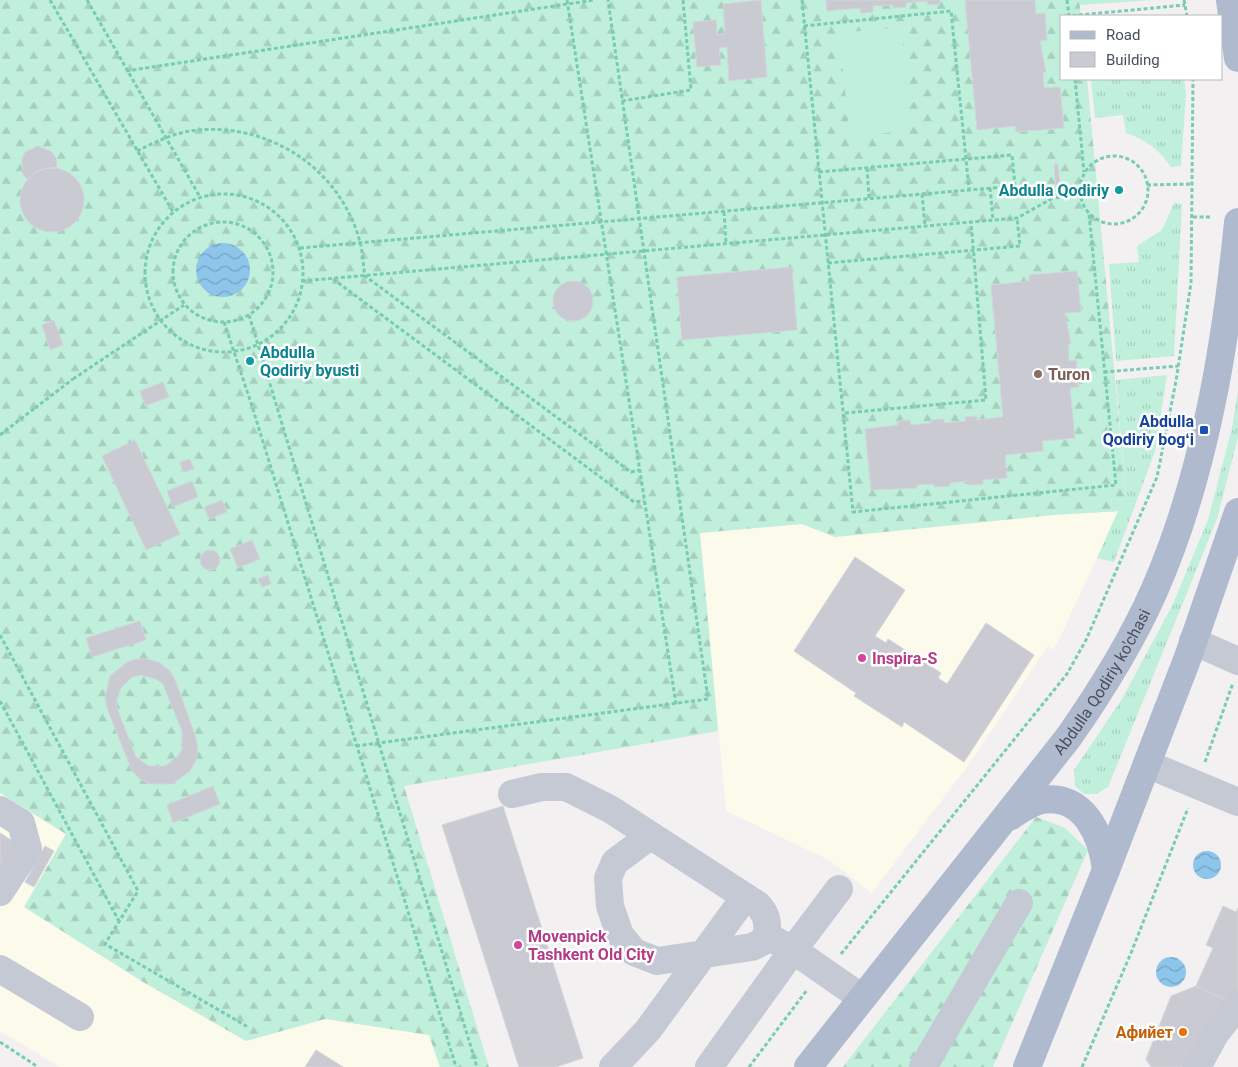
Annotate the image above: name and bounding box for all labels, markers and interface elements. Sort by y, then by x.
legend [1060,15,1223,80]
text: Road [1106,26,1140,44]
text: Building [1106,51,1160,69]
place label: Abdulla Qodiriy [999,181,1110,200]
marker: Abdulla Qodiriy [1113,184,1125,196]
place label: Abdulla Qodiriy byusti [260,343,359,380]
marker: Abdulla Qodiriy byusti [244,355,256,367]
place label: Turon [1048,365,1090,384]
marker: Turon [1032,368,1044,380]
place label: Abdulla Qodiriy bogʻi [1103,412,1194,449]
marker: Abdulla Qodiriy bogʻi [1198,424,1210,436]
street label: Abdulla Qodiriy ko'chasi [1050,606,1154,759]
place label: Inspira-S [872,649,938,668]
marker: Inspira-S [856,652,868,664]
place label: Movenpick Tashkent Old City [528,927,655,964]
marker: Movenpick Tashkent Old City [512,939,524,951]
place label: Афийет [1116,1023,1173,1042]
marker: Афийет [1177,1026,1189,1038]

